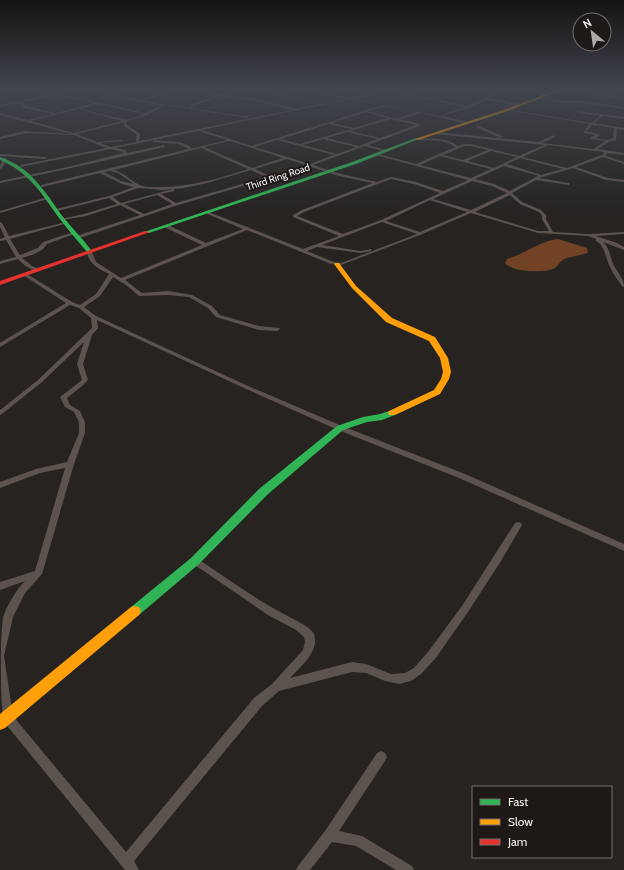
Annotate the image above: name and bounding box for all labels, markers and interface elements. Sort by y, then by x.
north arrow [572,12,612,52]
text: N [580,15,594,31]
street label: Third Ring Road [244,161,312,193]
legend [472,786,612,858]
text: Fast [508,794,528,809]
text: Slow [508,814,533,829]
text: Jam [507,834,527,849]

